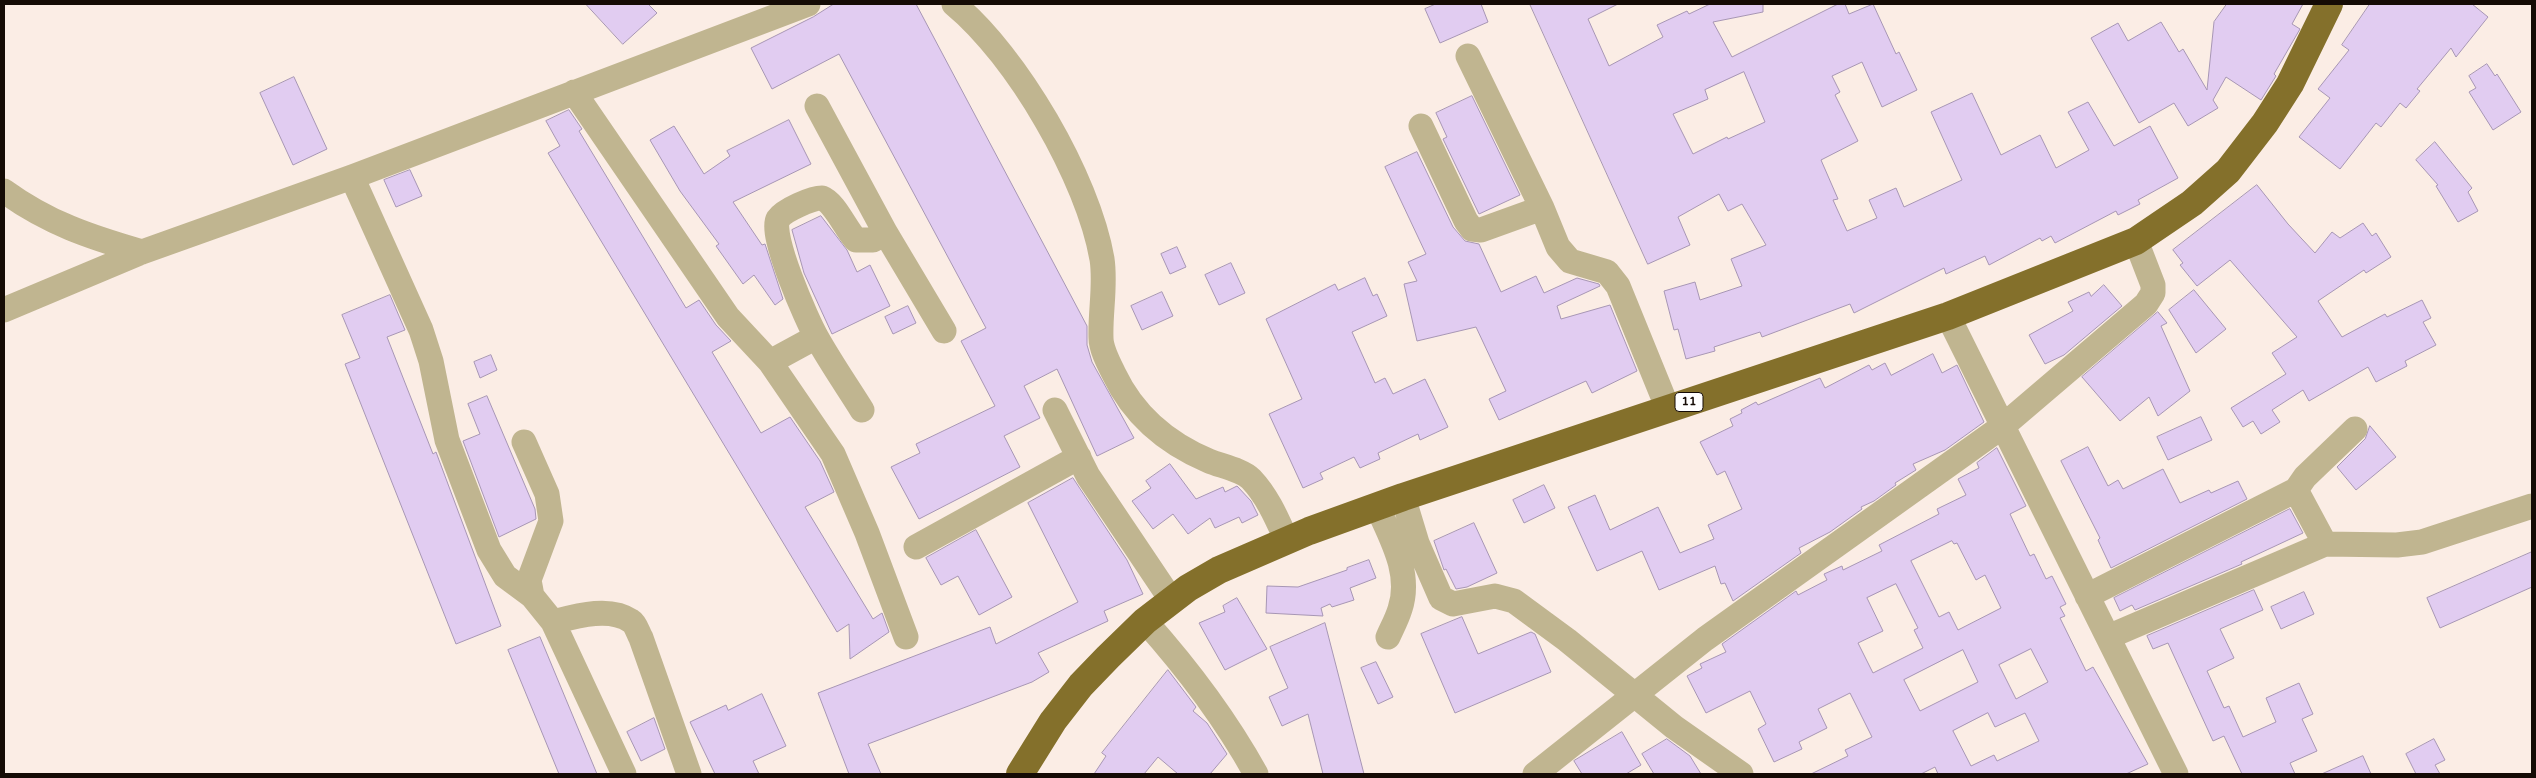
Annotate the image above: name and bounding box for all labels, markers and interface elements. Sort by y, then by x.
road number: 11 [1675,392,1703,412]

